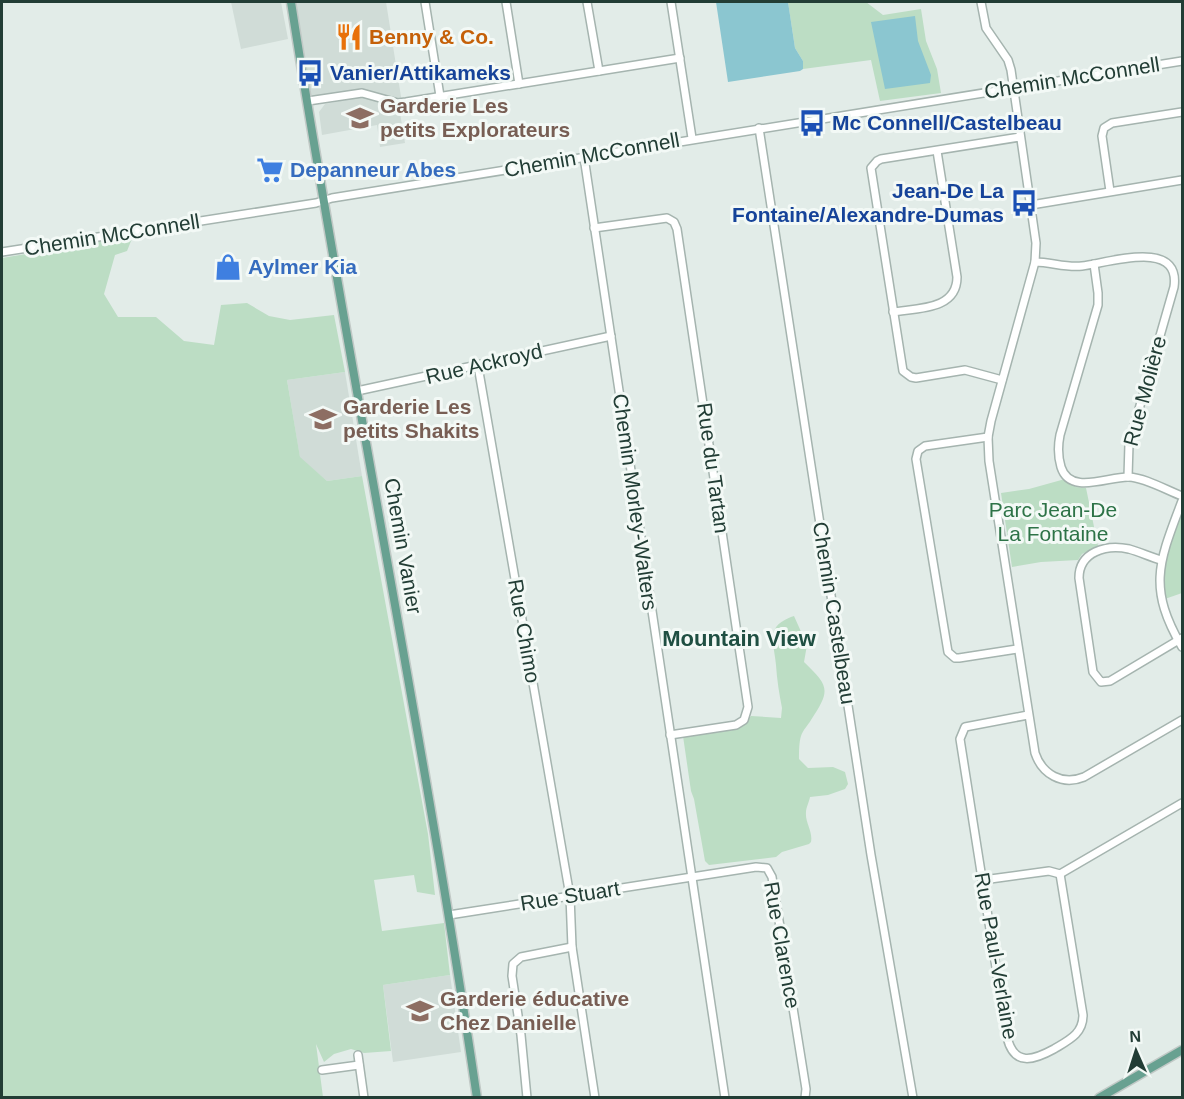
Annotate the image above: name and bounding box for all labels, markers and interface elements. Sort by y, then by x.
restaurant icon: Benny & Co. [334,22,364,52]
place label: Benny & Co. [369,25,494,48]
street label: Chemin McConnell [983,52,1161,103]
bus stop icon: Vanier/Attikameks [295,58,325,88]
place label: Vanier/Attikameks [330,61,511,84]
place label: Garderie Les petits Explorateurs [380,94,570,141]
school or university icon: Garderie Les petits Explorateurs [345,103,375,133]
bus stop icon: Mc Connell/Castelbeau [797,108,827,138]
place label: Mc Connell/Castelbeau [832,111,1062,134]
street label: Chemin McConnell [503,128,681,181]
supermarket icon: Depanneur Abes [255,155,285,185]
place label: Depanneur Abes [290,158,456,181]
place label: Jean-De La Fontaine/Alexandre-Dumas [732,179,1004,226]
bus stop icon: Jean-De La Fontaine/Alexandre-Dumas [1009,188,1039,218]
street label: Chemin McConnell [23,209,201,260]
shop icon: Aylmer Kia [213,252,243,282]
place label: Aylmer Kia [248,255,357,278]
street label: Rue Molière [1119,333,1170,449]
street label: Rue Ackroyd [423,339,544,388]
street label: Chemin Morley-Walters [609,392,662,612]
place label: Garderie Les petits Shakits [343,395,480,442]
street label: Rue du Tartan [693,401,734,535]
school or university icon: Garderie Les petits Shakits [308,404,338,434]
street label: Chemin Vanier [380,476,427,616]
park label: Parc Jean-De La Fontaine [989,498,1117,545]
street label: Chemin Castelbeau [809,520,860,706]
street label: Rue Chimo [504,577,545,685]
district label: Mountain View [662,626,817,651]
street label: Rue Paul-Verlaine [970,871,1023,1041]
street label: Rue Stuart [519,876,621,915]
street label: Rue Clarence [760,880,805,1010]
place label: Garderie éducative Chez Danielle [440,987,629,1034]
school or university icon: Garderie éducative Chez Danielle [405,996,435,1026]
north arrow [1106,1021,1166,1081]
text: N [1129,1028,1141,1045]

